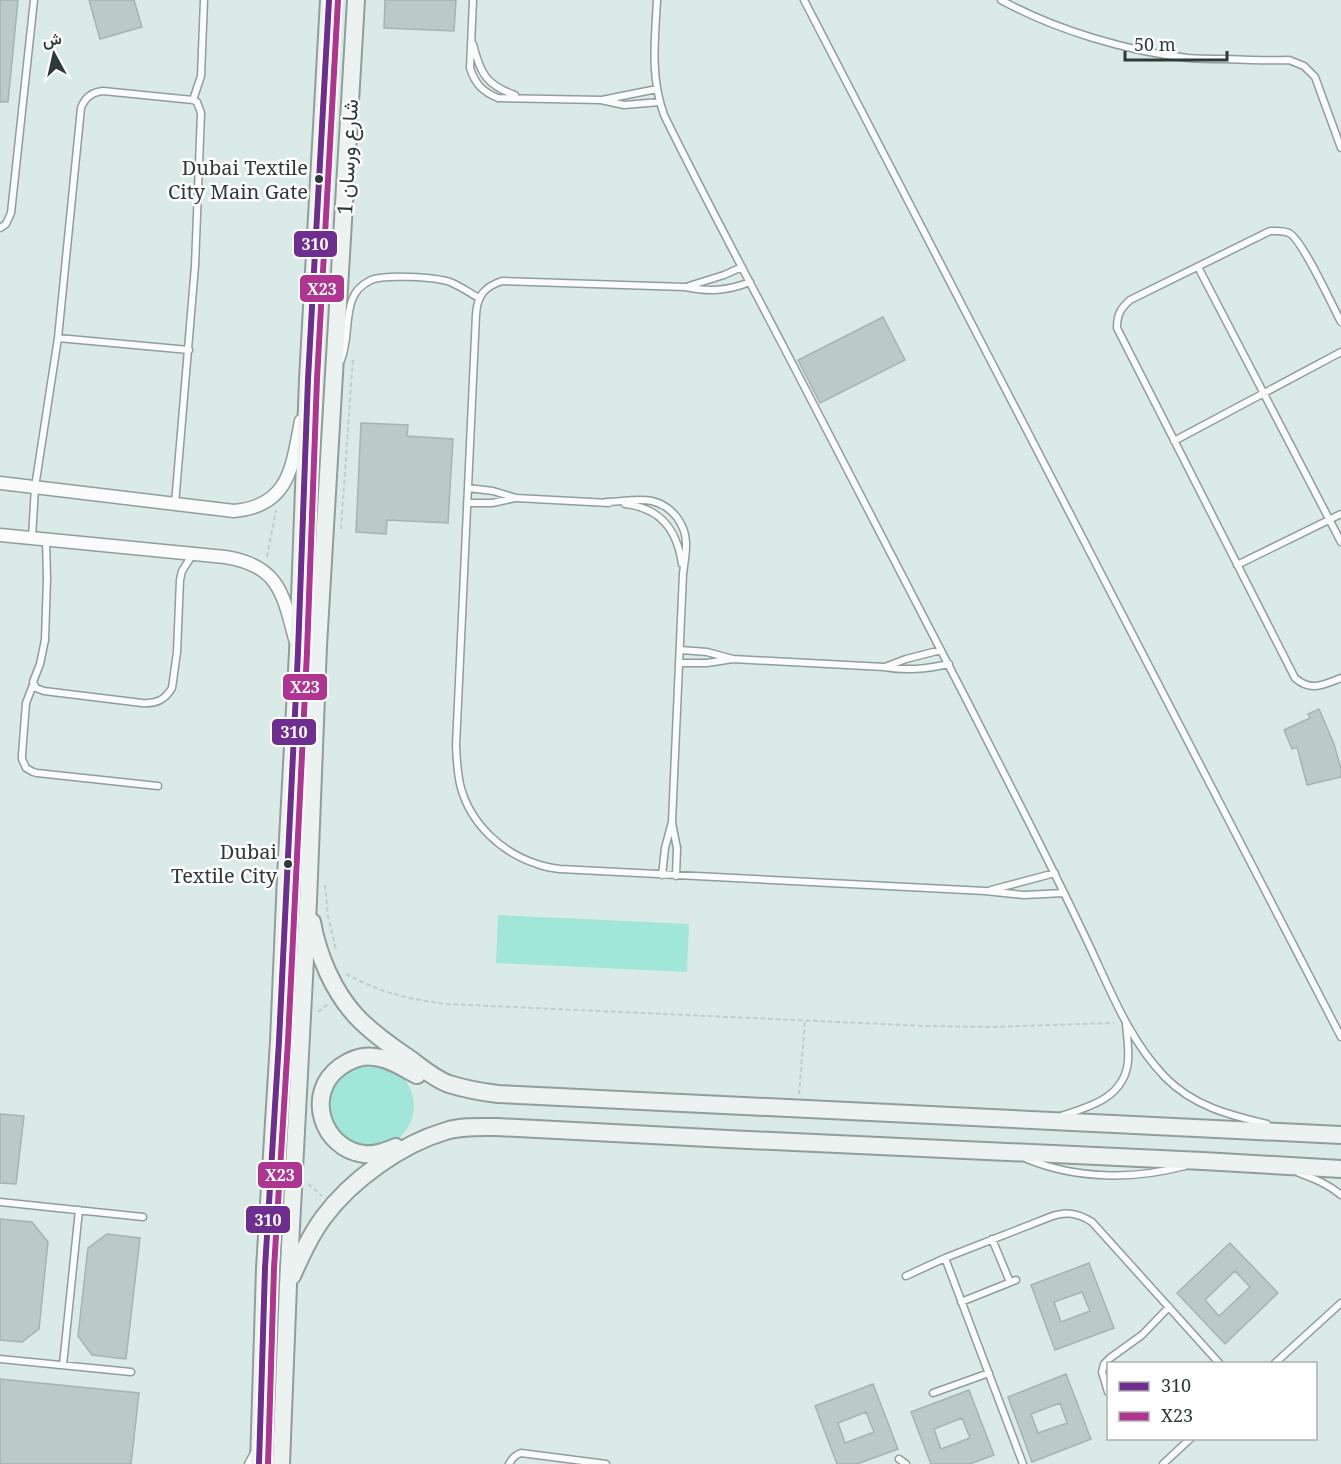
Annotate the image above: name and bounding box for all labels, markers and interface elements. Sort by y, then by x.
north arrow [24,24,84,84]
scale bar [1125,24,1227,62]
text: ش [41,27,63,51]
text: 50 m [1134,32,1176,56]
street label: شارع ورسان 1 [330,98,365,216]
place label: Dubai Textile City Main Gate [168,154,308,205]
marker: Dubai Textile City Main Gate [313,173,325,185]
line badge: 310 [293,230,338,258]
text: 310 [301,233,329,255]
line badge: X23 [299,274,345,303]
text: X23 [307,278,337,300]
line badge: X23 [282,673,328,701]
text: X23 [290,676,320,698]
line badge: 310 [271,718,317,746]
text: 310 [280,721,308,743]
place label: Dubai Textile City [171,838,278,889]
marker: Dubai Textile City [282,858,294,870]
line badge: X23 [257,1161,303,1189]
text: X23 [265,1164,295,1186]
line badge: 310 [245,1205,291,1234]
text: 310 [254,1209,282,1231]
legend [1107,1362,1317,1440]
text: 310 [1161,1373,1191,1397]
text: X23 [1161,1403,1193,1427]

